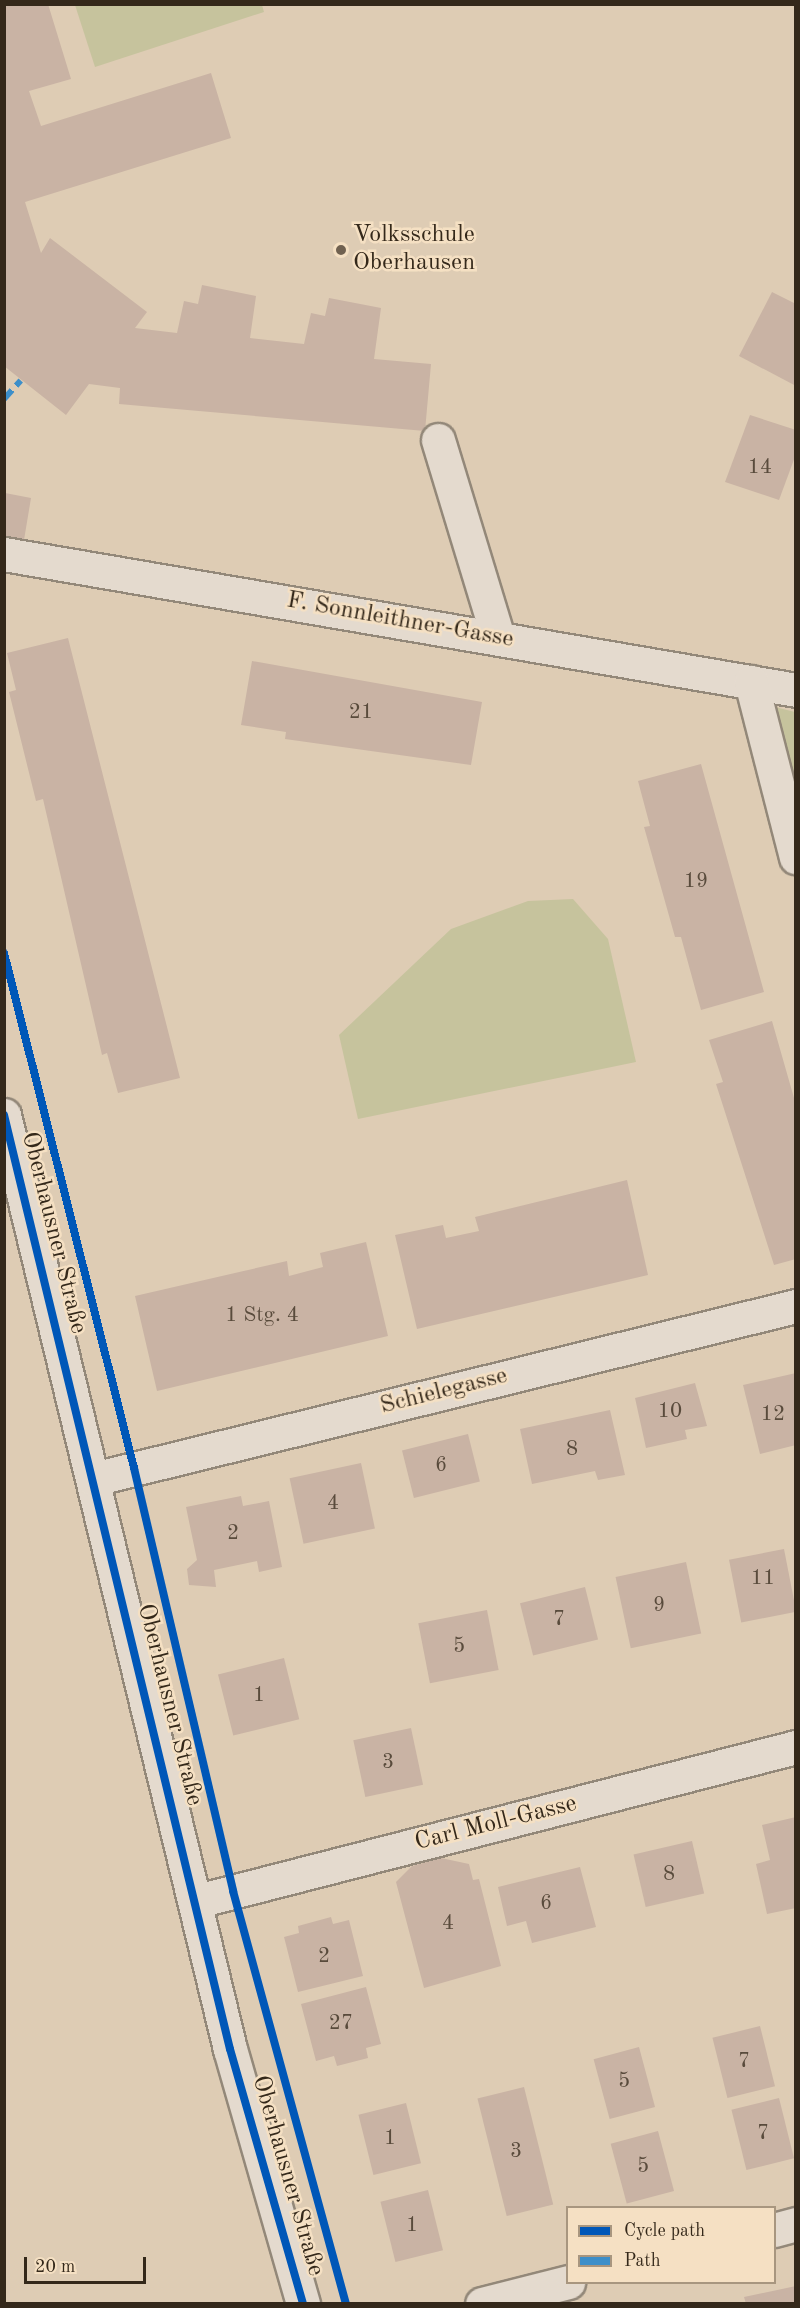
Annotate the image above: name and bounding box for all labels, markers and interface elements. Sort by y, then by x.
place label: Volksschule Oberhausen [353,222,475,278]
marker: Volksschule Oberhausen [334,243,348,257]
house number: 14 [748,455,772,481]
street label: F. Sonnleithner-Gasse [284,587,516,655]
house number: 21 [349,700,373,726]
house number: 19 [684,869,708,895]
street label: Oberhausner Straße [14,1129,92,1337]
house number: 1 Stg. 4 [225,1303,299,1329]
street label: Schielegasse [377,1362,511,1422]
house number: 10 [658,1399,682,1425]
house number: 12 [761,1402,785,1428]
house number: 8 [566,1437,578,1463]
house number: 6 [435,1453,447,1479]
house number: 4 [327,1491,339,1517]
house number: 2 [227,1521,239,1547]
house number: 11 [751,1566,775,1592]
house number: 9 [653,1593,665,1619]
street label: Oberhausner Straße [130,1601,208,1809]
house number: 7 [553,1607,565,1633]
house number: 5 [453,1634,465,1660]
house number: 1 [253,1683,265,1709]
house number: 3 [382,1750,394,1776]
street label: Carl Moll-Gasse [412,1790,580,1858]
house number: 8 [663,1862,675,1888]
house number: 6 [540,1891,552,1917]
house number: 4 [442,1911,454,1937]
house number: 2 [318,1944,330,1970]
house number: 27 [329,2011,353,2037]
house number: 7 [738,2049,750,2075]
house number: 5 [618,2069,630,2095]
street label: Oberhausner Straße [245,2072,329,2280]
house number: 7 [757,2121,769,2147]
house number: 1 [384,2126,396,2152]
house number: 3 [510,2139,522,2165]
house number: 5 [637,2154,649,2180]
legend [566,2206,776,2284]
house number: 1 [406,2213,418,2239]
text: Cycle path [624,2222,705,2240]
scale bar [27,2245,148,2283]
text: Path [624,2252,660,2270]
text: 20 m [35,2258,75,2276]

